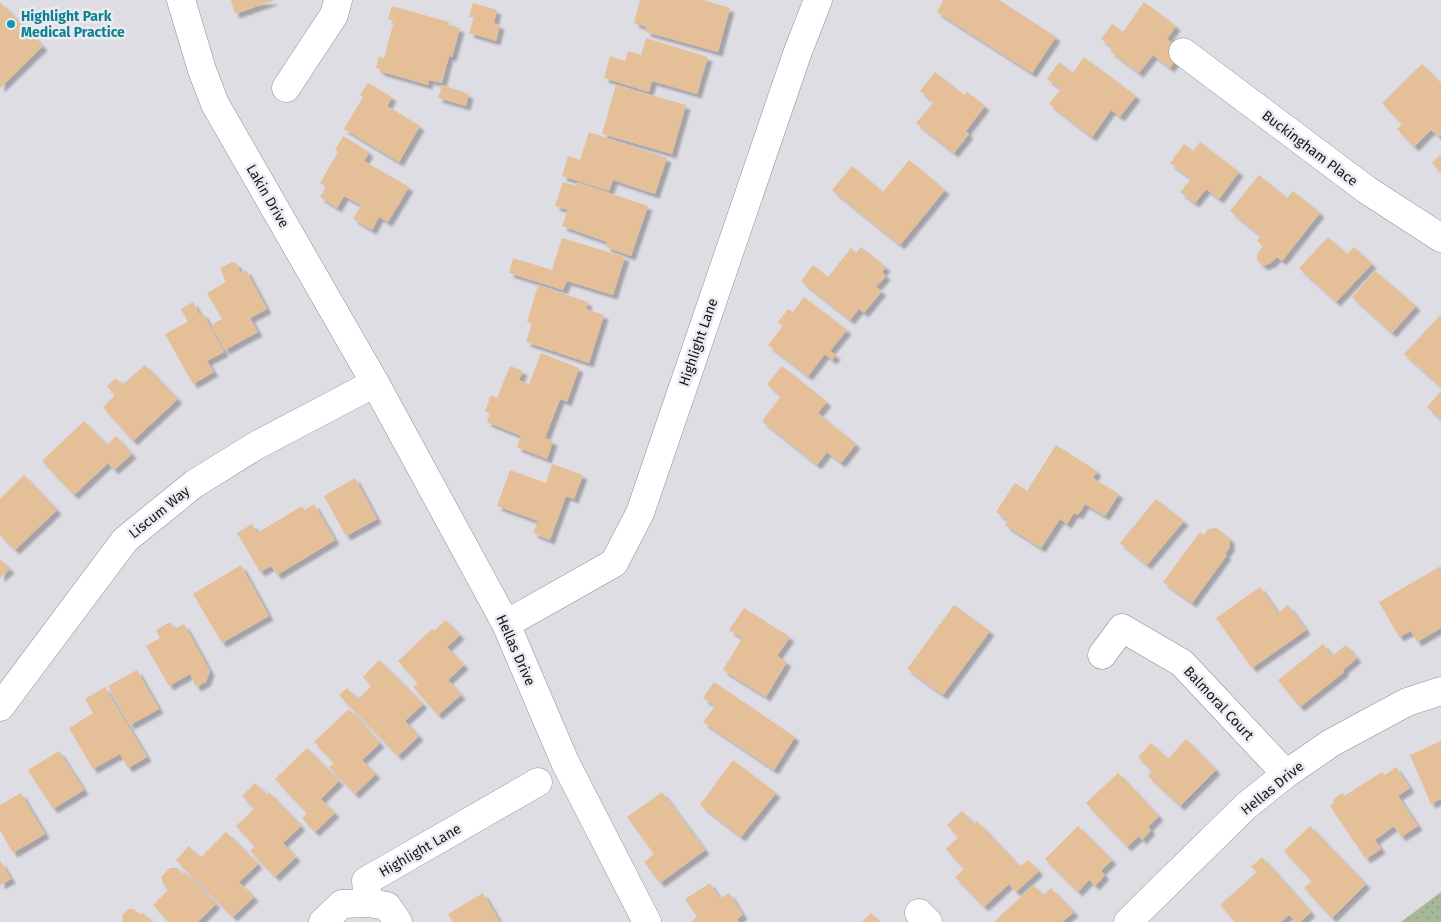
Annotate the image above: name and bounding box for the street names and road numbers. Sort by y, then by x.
street label: Buckingham Place [1259,107,1361,190]
street label: Lakin Drive [243,162,293,231]
street label: Highlight Lane [676,296,721,388]
street label: Liscum Way [125,483,193,542]
street label: Hellas Drive [492,612,539,688]
street label: Balmoral Court [1180,663,1258,744]
street label: Hellas Drive [1237,758,1307,819]
street label: Highlight Lane [376,820,464,881]

